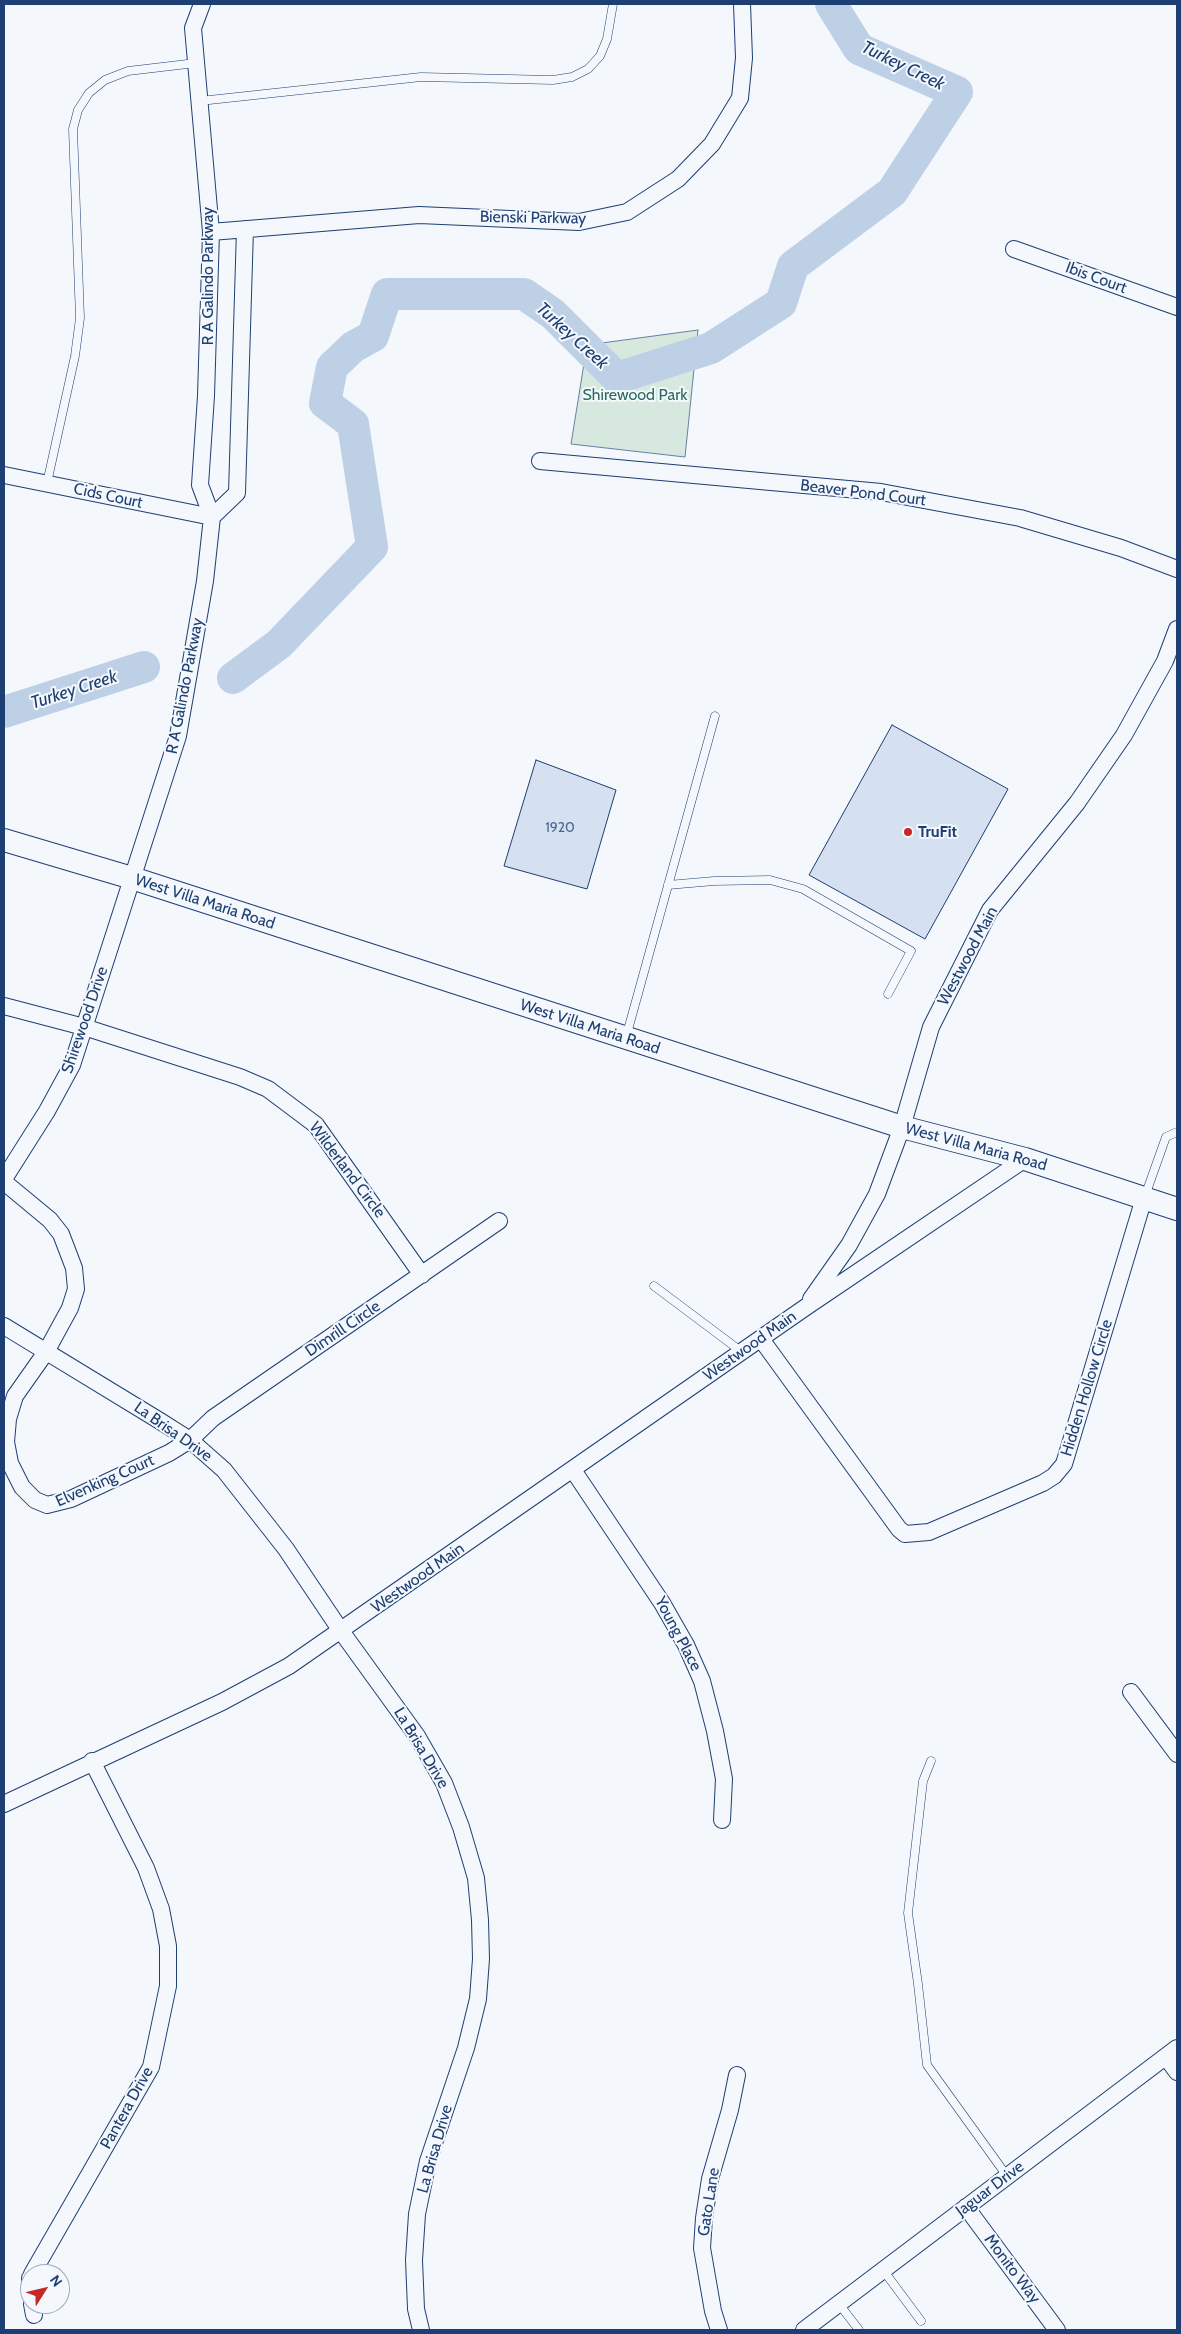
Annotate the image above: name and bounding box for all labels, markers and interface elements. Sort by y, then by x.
water label: Turkey Creek [858,37,948,95]
street label: R A Galindo Parkway [198,207,218,345]
street label: Bienski Parkway [480,207,586,229]
street label: Ibis Court [1063,258,1129,298]
water label: Turkey Creek [531,298,613,374]
park label: Shirewood Park [583,385,687,405]
street label: Beaver Pond Court [799,476,927,510]
street label: Cids Court [72,479,144,513]
street label: R A Galindo Parkway [162,616,208,756]
water label: Turkey Creek [28,666,120,714]
house number: 1920 [545,820,575,836]
place label: TruFit [918,822,957,842]
marker: TruFit [902,826,914,838]
street label: West Villa Maria Road [133,870,277,934]
street label: Westwood Main [934,903,1002,1009]
street label: Shirewood Drive [58,964,112,1076]
street label: West Villa Maria Road [518,995,662,1059]
street label: Wilderland Circle [305,1118,389,1222]
street label: West Villa Maria Road [903,1119,1049,1175]
street label: Dimrill Circle [302,1297,384,1361]
street label: Westwood Main [700,1307,800,1385]
street label: Hidden Hollow Circle [1057,1317,1117,1459]
street label: La Brisa Drive [130,1398,216,1466]
street label: Elvenking Court [53,1451,157,1511]
street label: Westwood Main [368,1539,468,1617]
street label: Young Place [650,1594,706,1674]
street label: La Brisa Drive [389,1704,453,1792]
street label: Pantera Drive [97,2064,157,2152]
street label: La Brisa Drive [413,2103,457,2195]
street label: Jaguar Drive [952,2157,1028,2221]
street label: Gato Lane [694,2167,724,2237]
street label: Monito Way [980,2231,1044,2307]
north arrow [20,2264,70,2314]
text: N [46,2271,67,2290]

